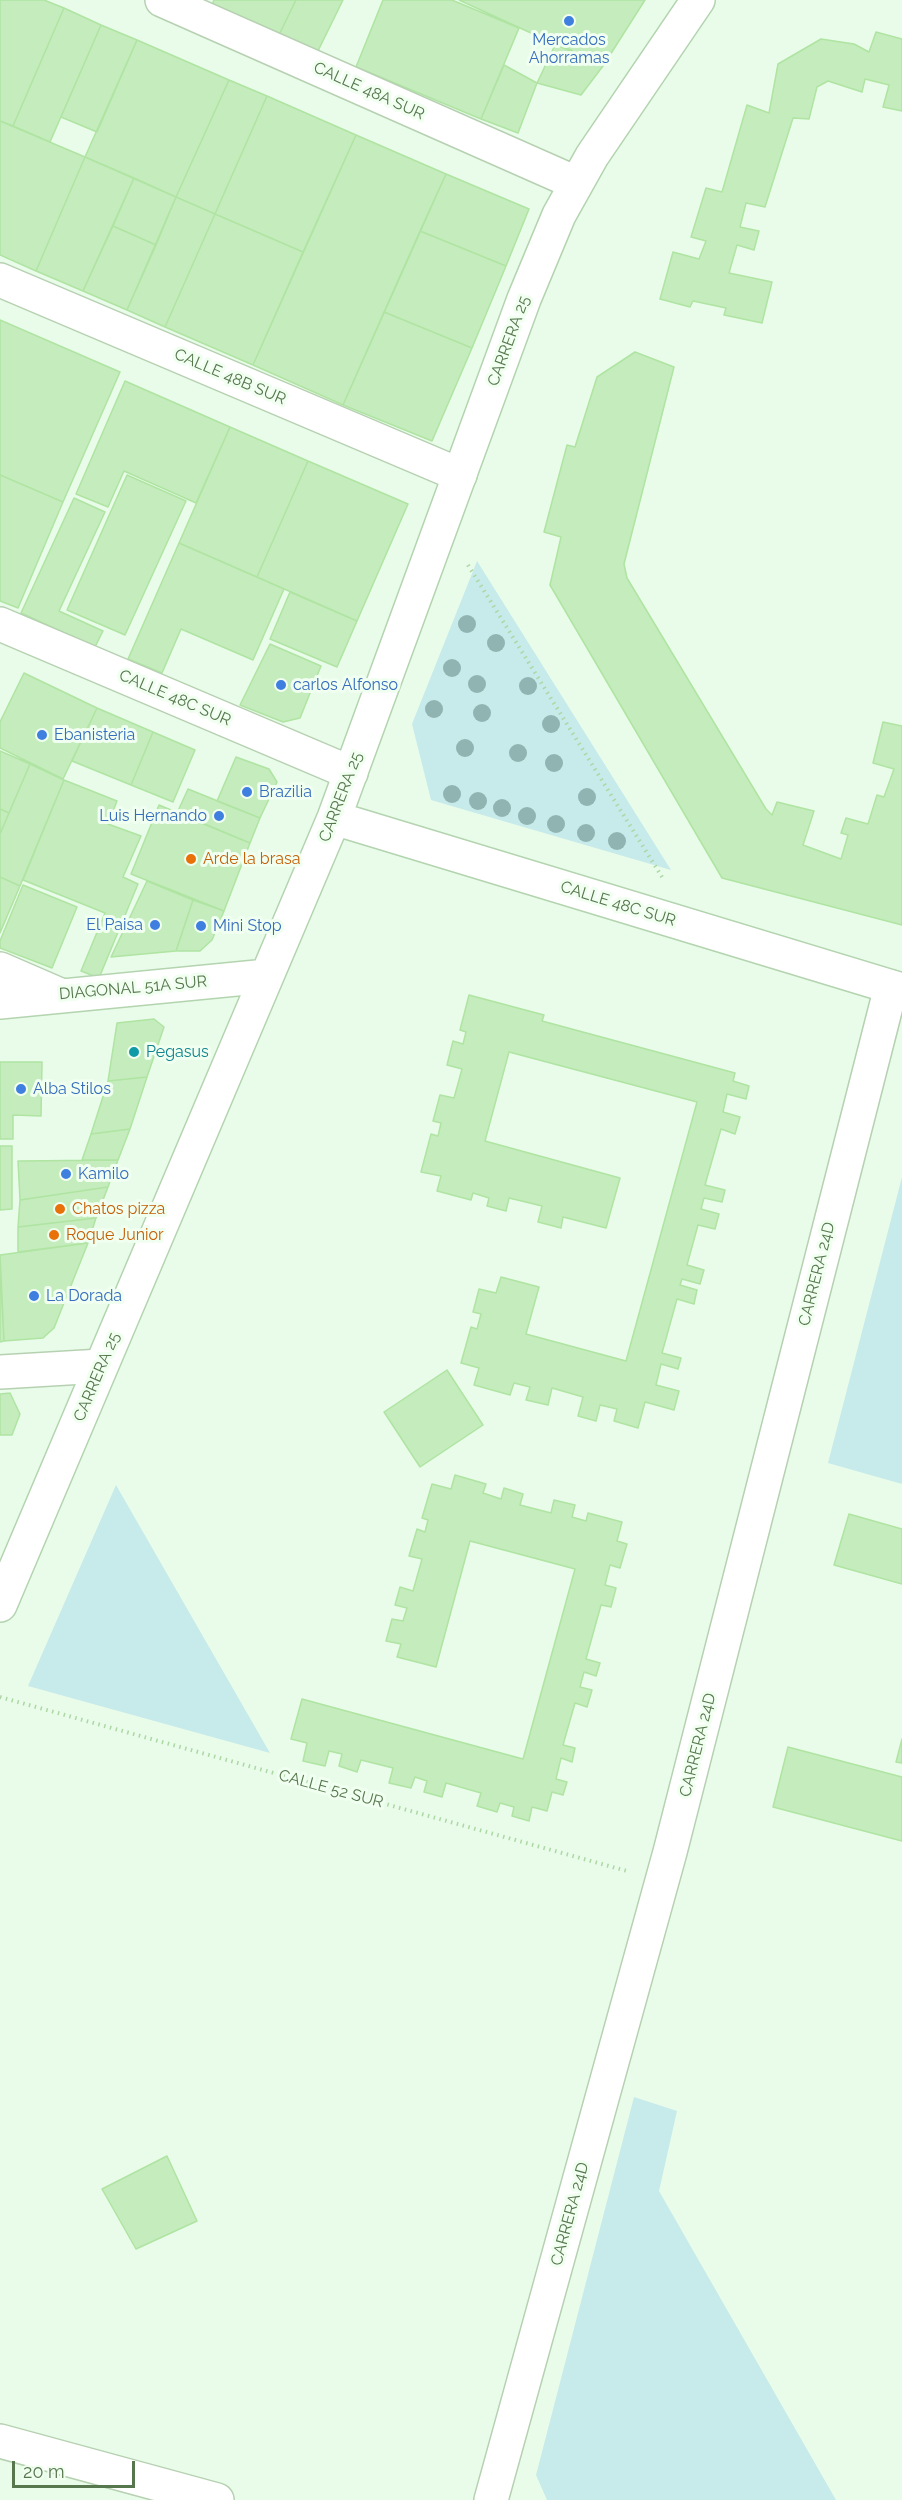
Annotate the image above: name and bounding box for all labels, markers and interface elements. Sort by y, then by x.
marker: Mercados Ahorramas [562,14,576,28]
place label: Mercados Ahorramas [529,30,609,68]
street label: CALLE 48A SUR [311,58,427,124]
street label: CARRERA 25 [484,293,534,389]
street label: CALLE 48B SUR [171,345,289,409]
street label: CALLE 48C SUR [116,666,234,730]
place label: carlos Alfonso [293,675,398,695]
marker: carlos Alfonso [274,678,288,692]
place label: Ebanisteria [54,725,135,745]
marker: Ebanisteria [35,728,49,742]
street label: CARRERA 25 [315,749,367,845]
place label: Brazilia [259,782,312,802]
marker: Brazilia [240,785,254,799]
place label: Luis Hernando [99,806,207,826]
marker: Luis Hernando [212,809,226,823]
place label: Arde la brasa [203,849,300,869]
marker: Arde la brasa [184,852,198,866]
street label: CALLE 48C SUR [558,877,678,931]
place label: El Paisa [86,915,143,935]
place label: Mini Stop [213,916,282,936]
marker: El Paisa [148,918,162,932]
marker: Mini Stop [194,919,208,933]
street label: DIAGONAL 51A SUR [58,972,208,1004]
place label: Pegasus [146,1042,209,1062]
marker: Pegasus [127,1045,141,1059]
place label: Alba Stilos [33,1079,111,1099]
marker: Alba Stilos [14,1082,28,1096]
place label: Kamilo [78,1164,129,1184]
marker: Kamilo [59,1167,73,1181]
place label: Chatos pizza [72,1199,165,1219]
marker: Chatos pizza [53,1202,67,1216]
street label: CARRERA 24D [795,1220,839,1328]
place label: Roque Junior [66,1225,164,1245]
marker: Roque Junior [47,1228,61,1242]
place label: La Dorada [46,1286,122,1306]
marker: La Dorada [27,1289,41,1303]
street label: CARRERA 25 [70,1330,124,1424]
street label: CARRERA 24D [676,1691,720,1799]
street label: CALLE 52 SUR [277,1766,385,1812]
street label: CARRERA 24D [547,2160,593,2268]
scale bar [15,2449,138,2487]
text: 20 m [23,2461,65,2482]

